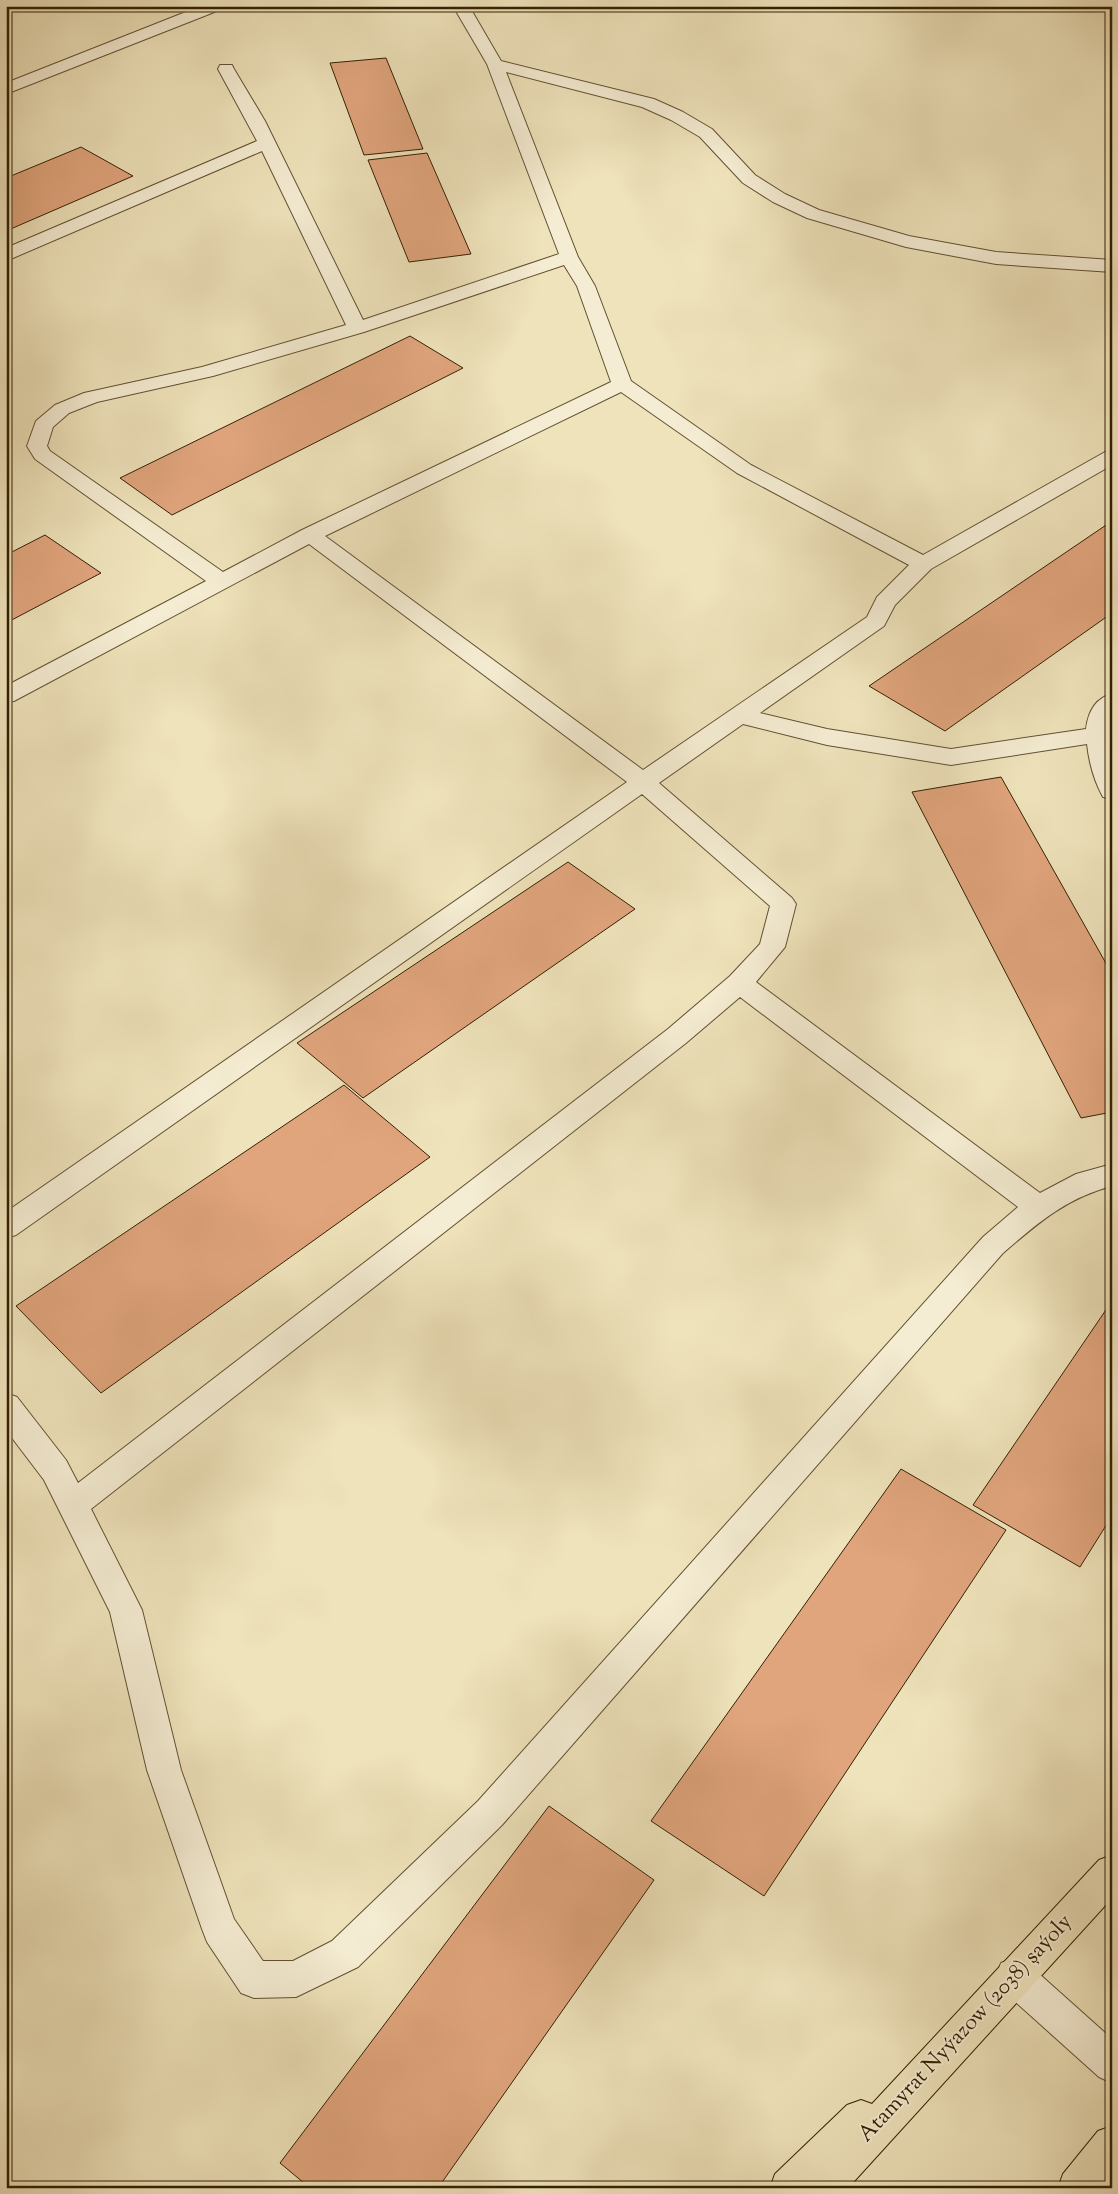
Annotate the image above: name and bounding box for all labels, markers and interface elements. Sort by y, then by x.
street label: Atamyrat Nyýazow (2038) şaýoly [851,1908,1081,2150]

